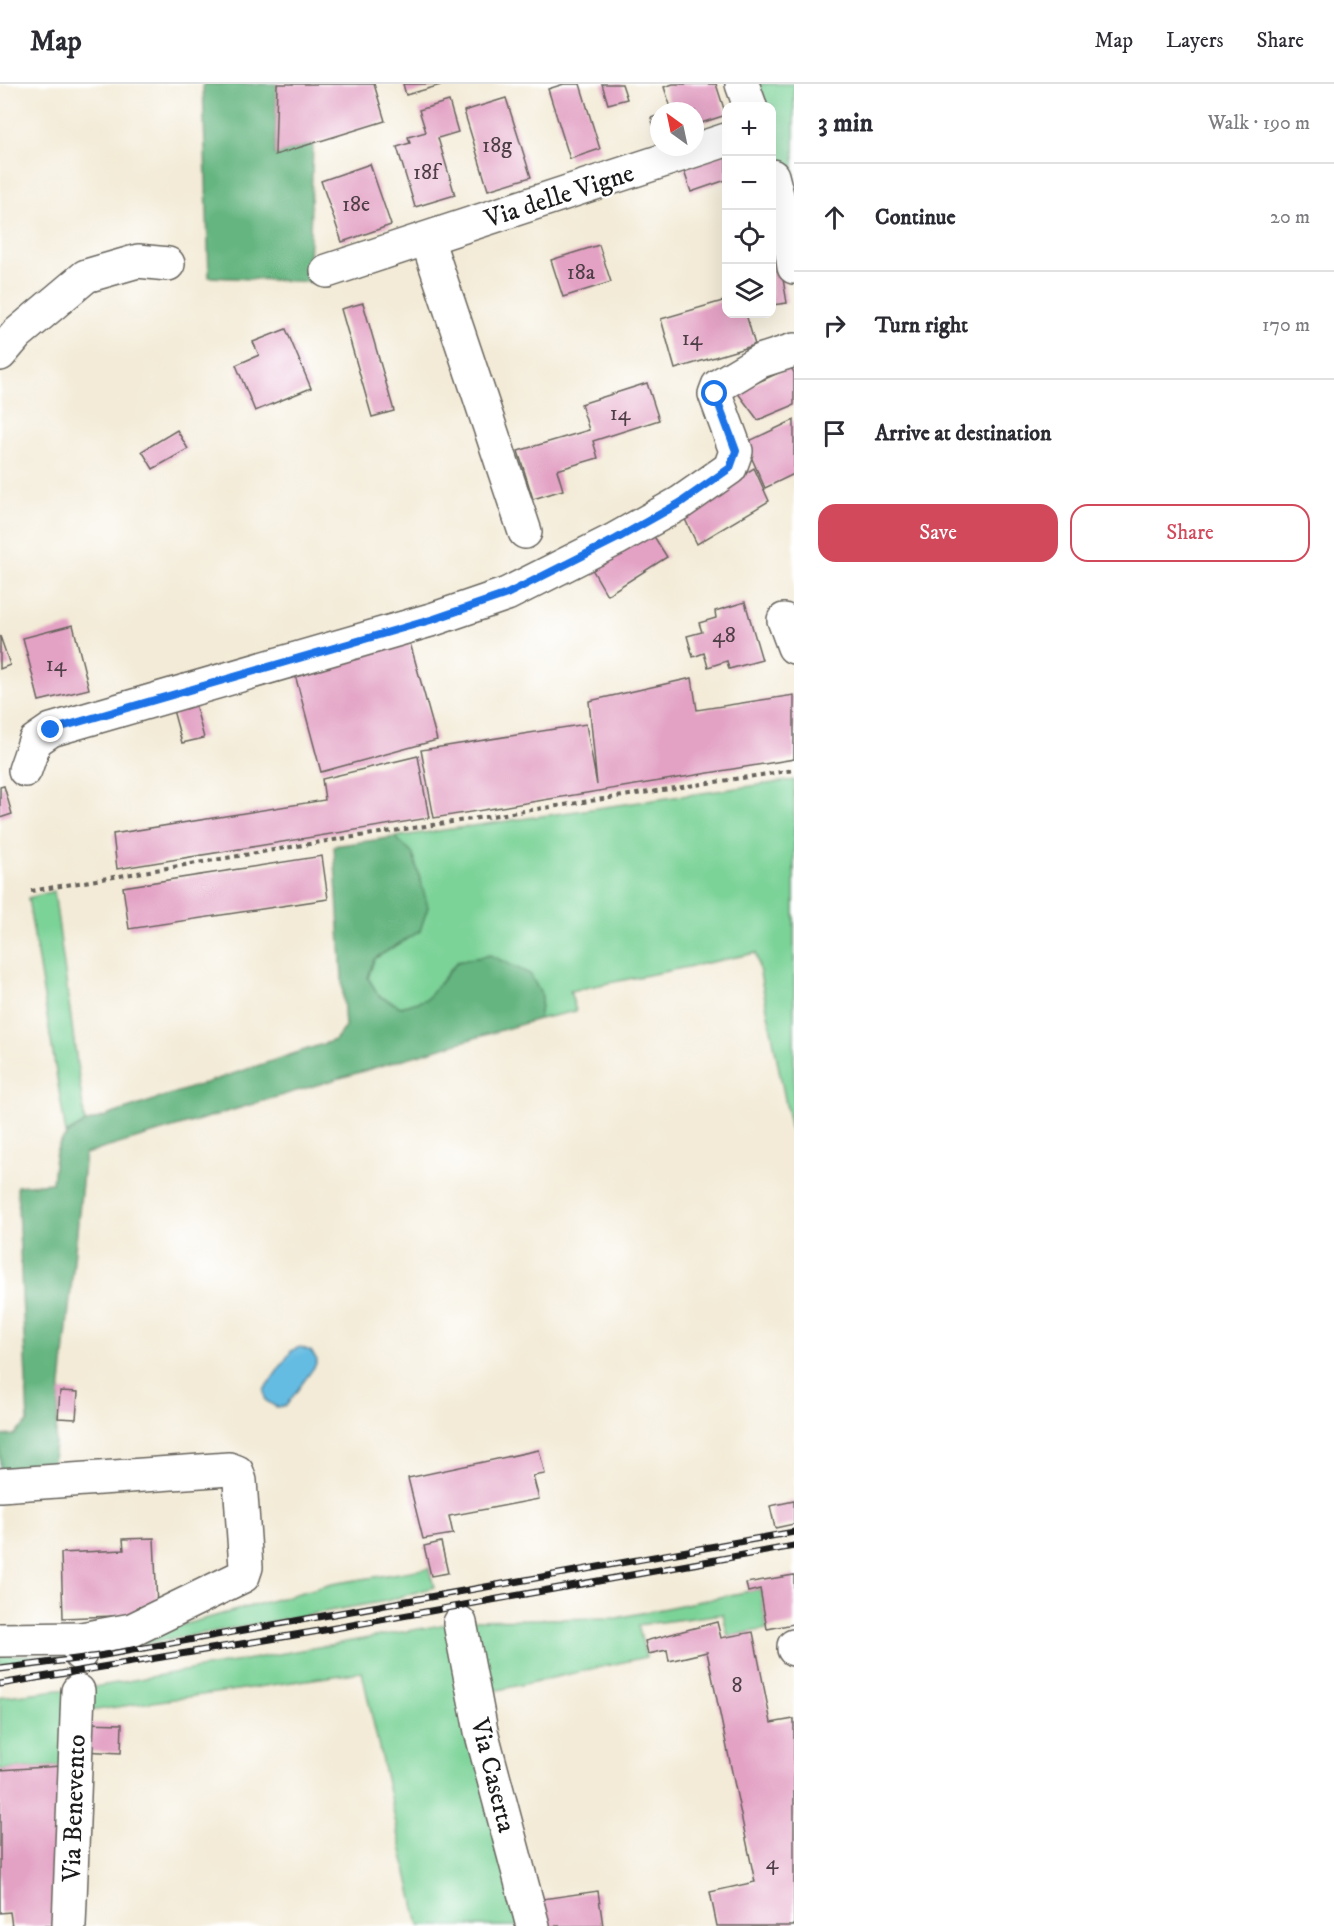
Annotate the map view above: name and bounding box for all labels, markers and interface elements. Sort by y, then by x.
text: Map [30,24,82,59]
text: Map [1094,28,1133,54]
text: Layers [1166,28,1224,54]
text: Share [1257,28,1304,54]
north arrow [650,102,704,156]
map controls [722,102,776,318]
button: + [722,102,776,156]
text: 3 min [818,107,873,140]
text: Walk · 190 m [1208,111,1310,136]
house number: 18g [482,132,512,159]
button: − [722,156,776,210]
street label: Via delle Vigne [480,157,638,236]
house number: 18f [413,159,443,186]
house number: 18e [342,191,370,218]
icon: ahead [818,201,851,234]
text: Continue [875,204,956,231]
text: 20 m [1270,205,1310,230]
button: locate [722,210,776,264]
house number: 18a [567,259,596,286]
button: layers [722,264,776,318]
icon: right [818,309,851,342]
text: Turn right [875,312,968,339]
text: 170 m [1262,313,1310,338]
house number: 14 [682,325,704,352]
route start [701,380,727,406]
house number: 14 [610,400,632,427]
icon: arrive [818,417,851,450]
text: Arrive at destination [875,420,1052,447]
button: Save [818,504,1058,562]
button: Share [1070,504,1310,562]
house number: 48 [712,622,736,649]
house number: 14 [46,651,68,678]
route end [37,716,63,742]
house number: 8 [731,1672,743,1699]
street label: Via Caserta [462,1714,523,1836]
street label: Via Benevento [55,1734,94,1883]
house number: 4 [766,1849,780,1876]

